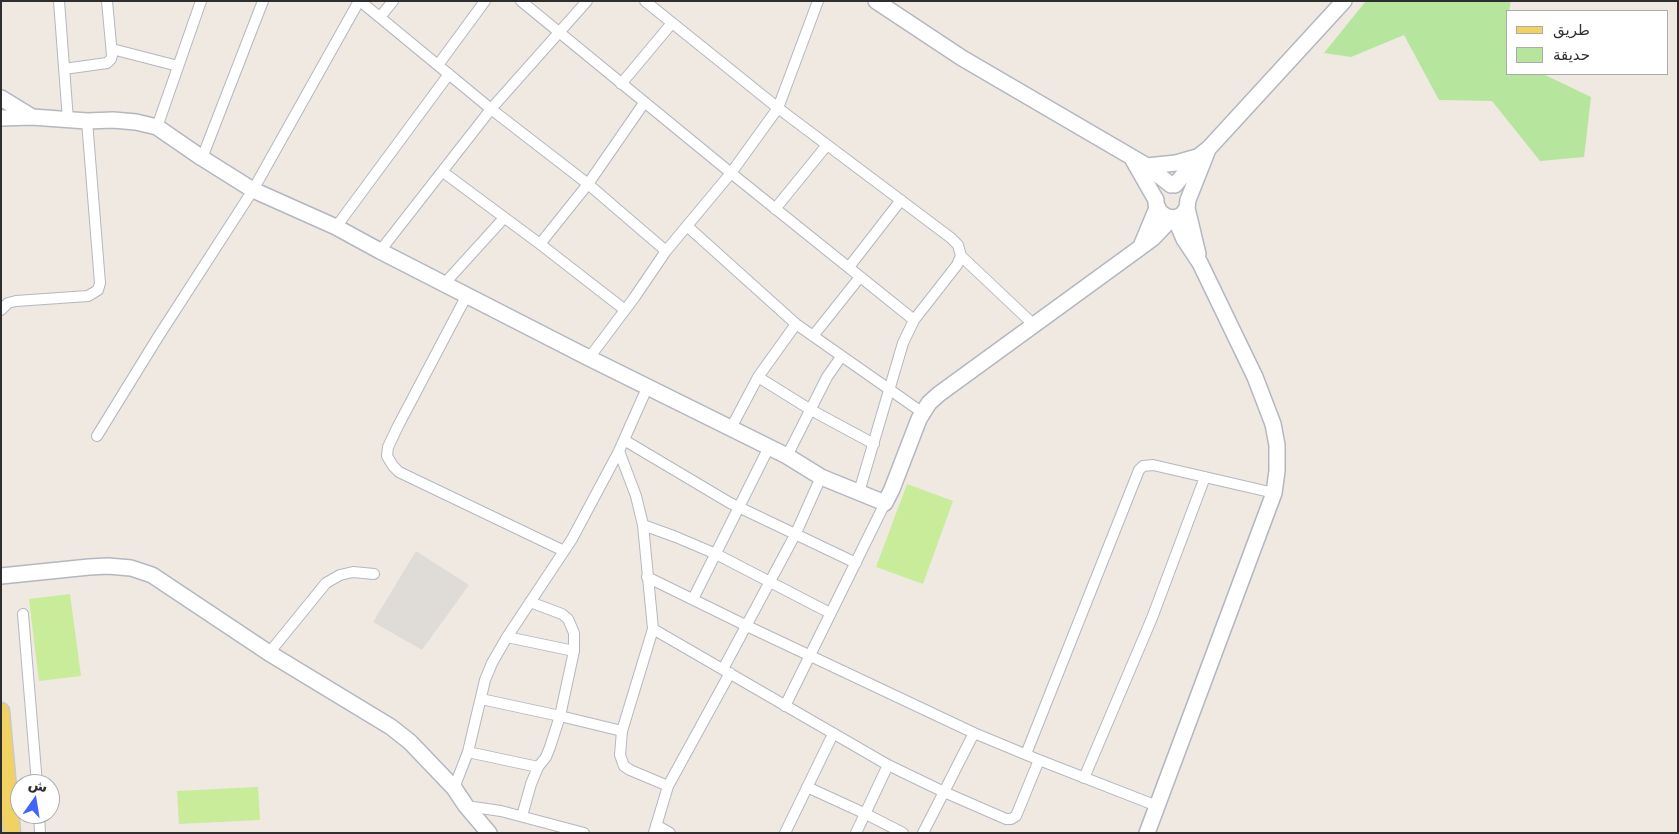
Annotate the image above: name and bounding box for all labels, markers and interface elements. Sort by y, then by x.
legend [1506,10,1669,75]
text: طريق [1553,21,1590,39]
text: حديقة [1553,46,1590,64]
north arrow [10,774,60,824]
text: ش [27,775,49,795]

